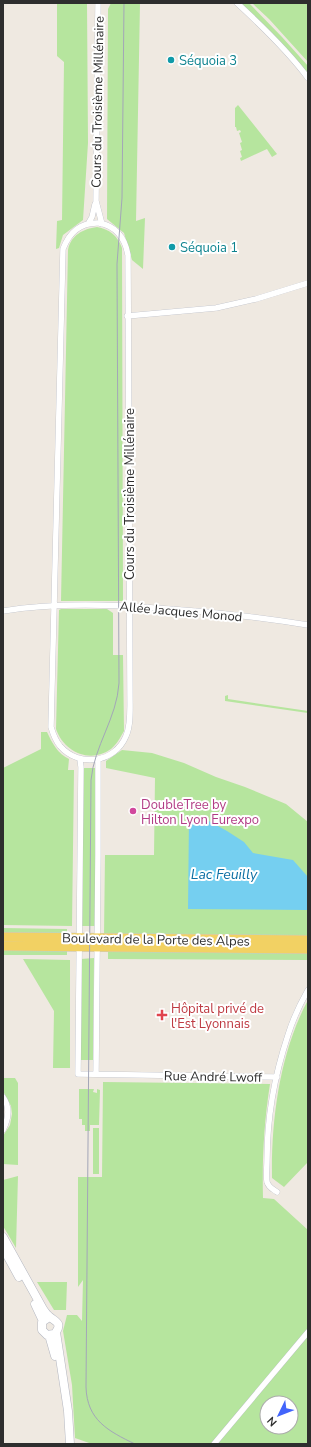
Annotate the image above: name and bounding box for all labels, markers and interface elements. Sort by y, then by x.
street label: Cours du Troisième Millénaire [88,16,108,188]
place label: Séquoia 3 [179,52,237,70]
marker: Séquoia 3 [166,55,176,65]
place label: Séquoia 1 [180,239,238,257]
marker: Séquoia 1 [167,242,177,252]
street label: Cours du Troisième Millénaire [121,408,139,580]
street label: Allée Jacques Monod [119,598,243,626]
place label: DoubleTree by Hilton Lyon Eurexpo [141,796,259,829]
marker: DoubleTree by Hilton Lyon Eurexpo [128,806,138,816]
water label: Lac Feuilly [191,865,258,884]
street label: Boulevard de la Porte des Alpes [62,929,250,951]
place label: Hôpital privé de l'Est Lyonnais [171,1000,264,1033]
marker: Hôpital privé de l'Est Lyonnais [156,1009,168,1021]
street label: Rue André Lwoff [164,1067,263,1087]
north arrow [259,1395,299,1435]
text: N [264,1413,280,1430]

